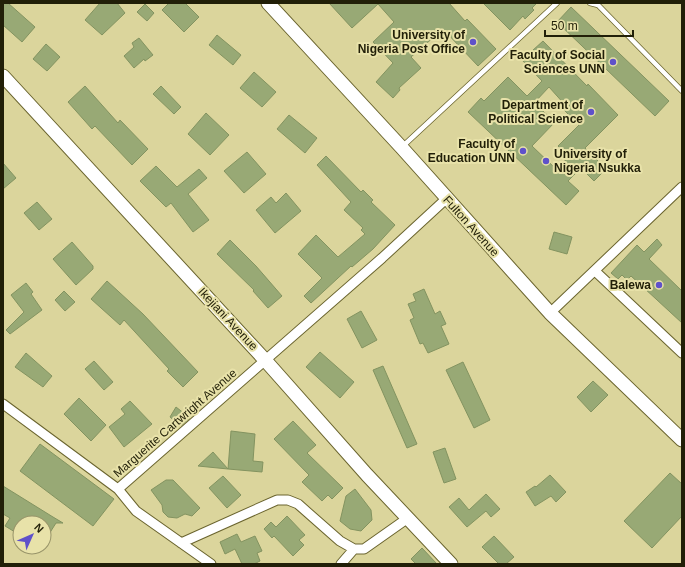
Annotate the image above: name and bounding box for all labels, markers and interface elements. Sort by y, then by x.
scale bar [545,12,633,38]
text: 50 m [551,19,578,33]
place label: University of Nigeria Post Office [358,28,466,56]
marker: University of Nigeria Post Office [468,37,478,47]
place label: Faculty of Social Sciences UNN [510,48,605,76]
marker: Faculty of Social Sciences UNN [608,57,618,67]
place label: Department of Political Science [488,98,584,126]
marker: Department of Political Science [586,107,596,117]
place label: Faculty of Education UNN [428,137,516,165]
marker: Faculty of Education UNN [518,146,528,156]
place label: University of Nigeria Nsukka [554,147,641,175]
marker: University of Nigeria Nsukka [541,156,551,166]
street label: Fulton Avenue [440,193,502,259]
place label: Balewa [610,278,651,292]
marker: Balewa [654,280,664,290]
street label: Ikejiani Avenue [195,285,261,353]
street label: Marguerite Cartwright Avenue [111,366,240,480]
north arrow [12,515,52,555]
text: N [32,521,46,535]

